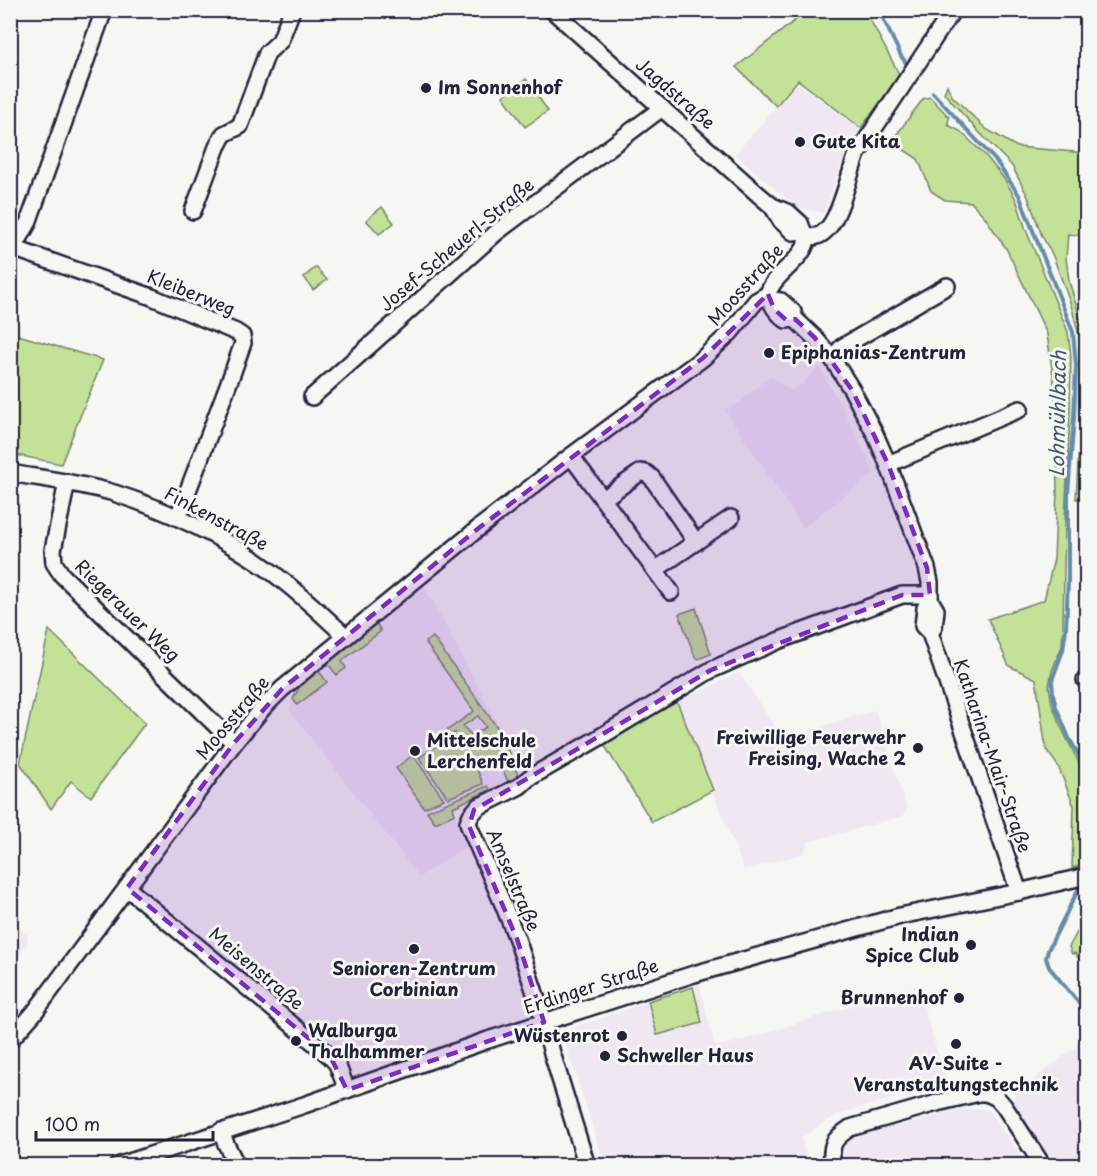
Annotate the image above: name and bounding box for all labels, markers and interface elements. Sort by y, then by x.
street label: Jagdstraße [630,51,722,135]
place label: Im Sonnenhof [438,73,564,100]
marker: Im Sonnenhof [419,81,433,95]
place label: Gute Kita [812,127,901,154]
marker: Gute Kita [793,135,807,149]
street label: Josef-Scheuerl-Straße [373,171,539,317]
street label: Moosstraße [701,237,789,331]
street label: Kleiberweg [143,262,240,322]
place label: Epiphanias-Zentrum [781,338,966,365]
marker: Epiphanias-Zentrum [762,346,776,360]
water label: Lohmühlbach [1041,350,1073,477]
street label: Finkenstraße [160,479,273,556]
street label: Riegerauer Weg [69,552,187,667]
street label: Katharina-Mair-Straße [948,655,1039,856]
street label: Moosstraße [189,669,275,765]
place label: Freiwillige Feuerwehr Freising, Wache 2 [716,723,907,771]
place label: Mittelschule Lerchenfeld [427,726,536,774]
marker: Freiwillige Feuerwehr Freising, Wache 2 [911,741,925,755]
marker: Mittelschule Lerchenfeld [408,744,422,758]
street label: Amselstraße [481,824,548,935]
street label: Meisenstraße [203,920,310,1016]
place label: Indian Spice Club [865,920,959,968]
marker: Indian Spice Club [964,938,978,952]
marker: Senioren-Zentrum Corbinian [407,942,421,956]
street label: Erdinger Straße [520,951,661,1020]
place label: Senioren-Zentrum Corbinian [332,954,496,1002]
place label: Brunnenhof [840,983,949,1010]
marker: Brunnenhof [952,991,966,1005]
place label: Walburga Thalhammer [308,1016,425,1064]
place label: Wüstenrot [514,1021,610,1048]
marker: Wüstenrot [615,1029,629,1043]
marker: Walburga Thalhammer [289,1034,303,1048]
marker: AV-Suite - Veranstaltungstechnik [949,1037,963,1051]
place label: Schweller Haus [617,1041,754,1068]
marker: Schweller Haus [598,1049,612,1063]
place label: AV-Suite - Veranstaltungstechnik [853,1049,1059,1097]
scale bar [36,1104,213,1142]
text: 100 m [45,1110,100,1137]

